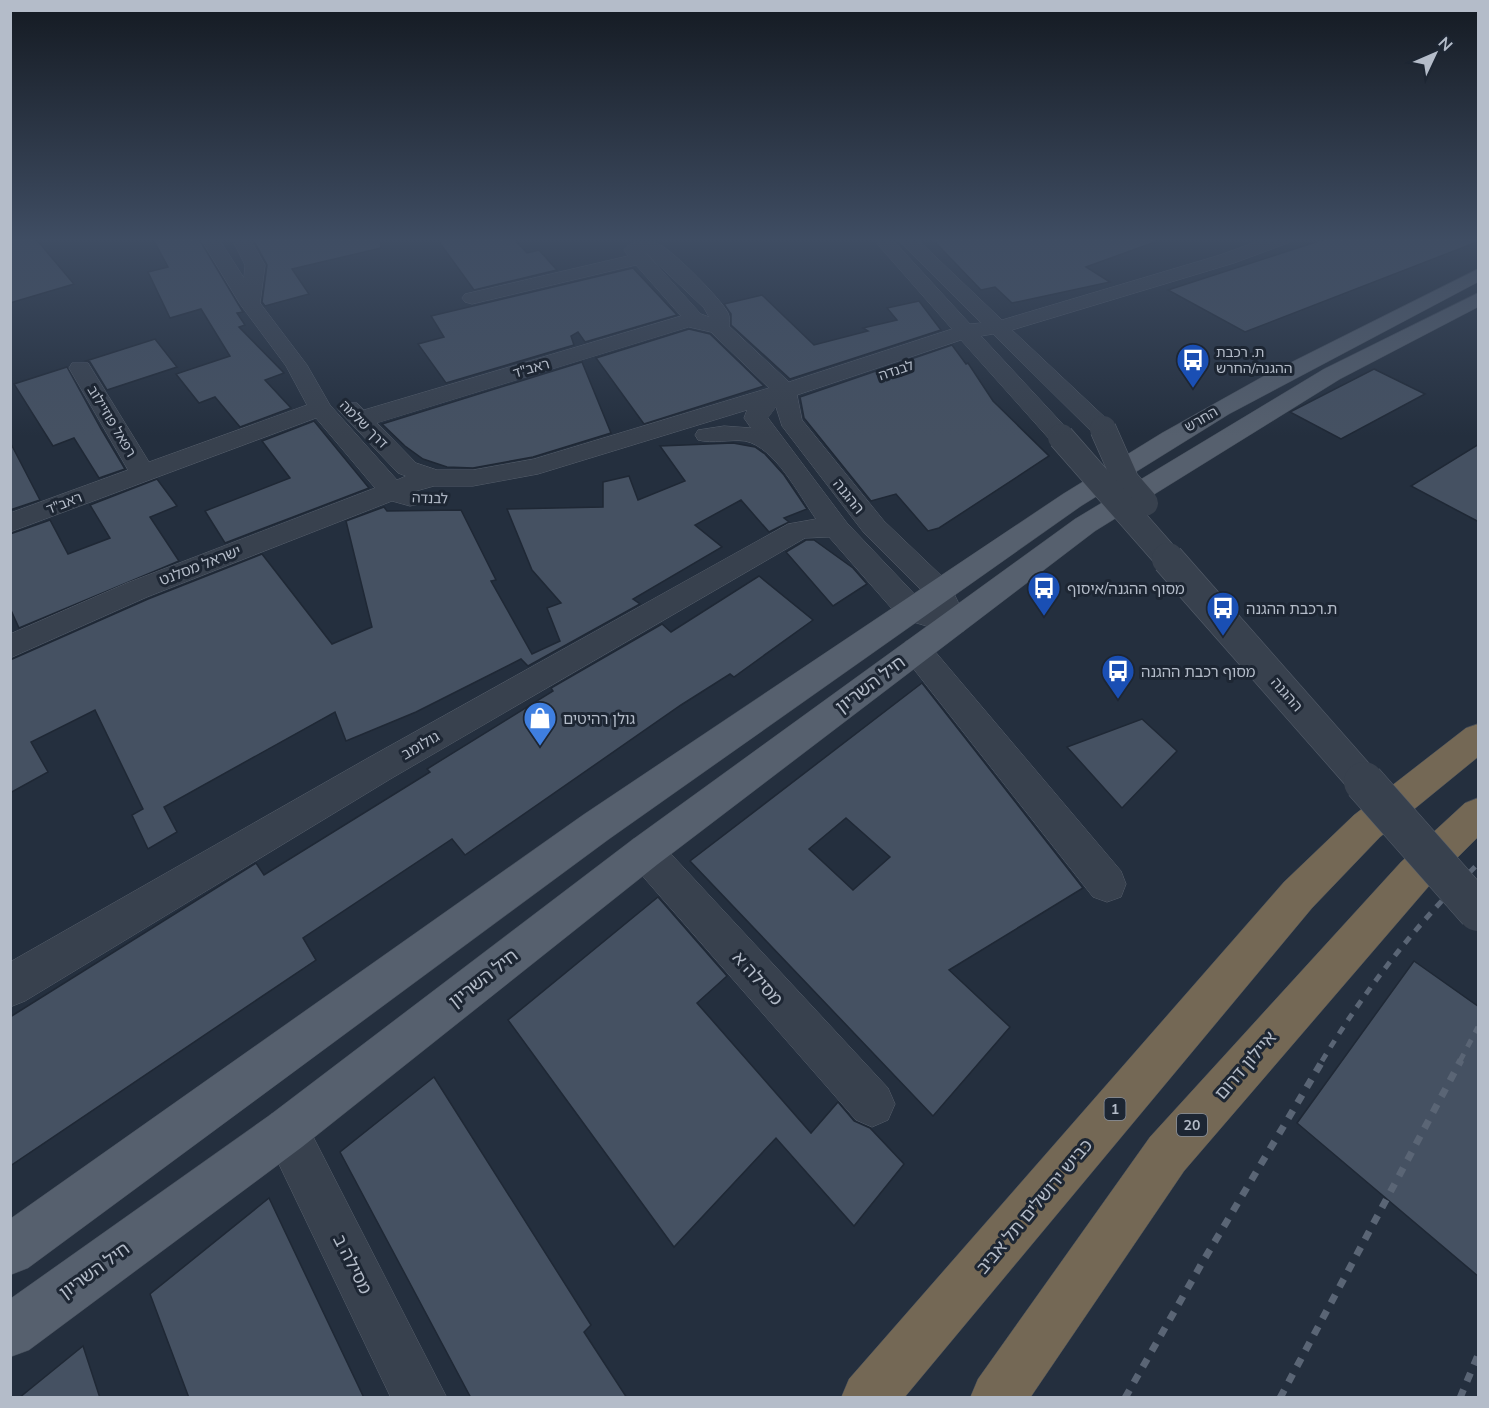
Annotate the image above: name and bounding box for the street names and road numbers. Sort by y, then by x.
street label: ראב"ד [511,354,551,382]
street label: לבנדה [876,356,916,384]
street label: רפאל פוזיילוב [84,382,140,460]
street label: דרך שלמה [336,396,392,452]
street label: החרש [1181,402,1221,436]
street label: ההגנה [829,475,869,517]
street label: ראב"ד [43,488,85,518]
street label: לבנדה [412,488,448,508]
street label: ישראל מסלנט [156,541,244,589]
street label: חיל השריון [830,650,910,718]
street label: ההגנה [1267,673,1307,715]
street label: גולומב [398,726,443,763]
street label: חיל השריון [444,944,522,1012]
street label: מסילה א [728,946,788,1010]
street label: איילון דרום [1209,1026,1281,1104]
road number: 1 [1104,1098,1126,1120]
road number: 20 [1177,1114,1207,1136]
street label: כביש ירושלים תל אביב [971,1134,1097,1278]
street label: מסילה ב [328,1230,378,1298]
street label: חיל השריון [54,1237,134,1303]

